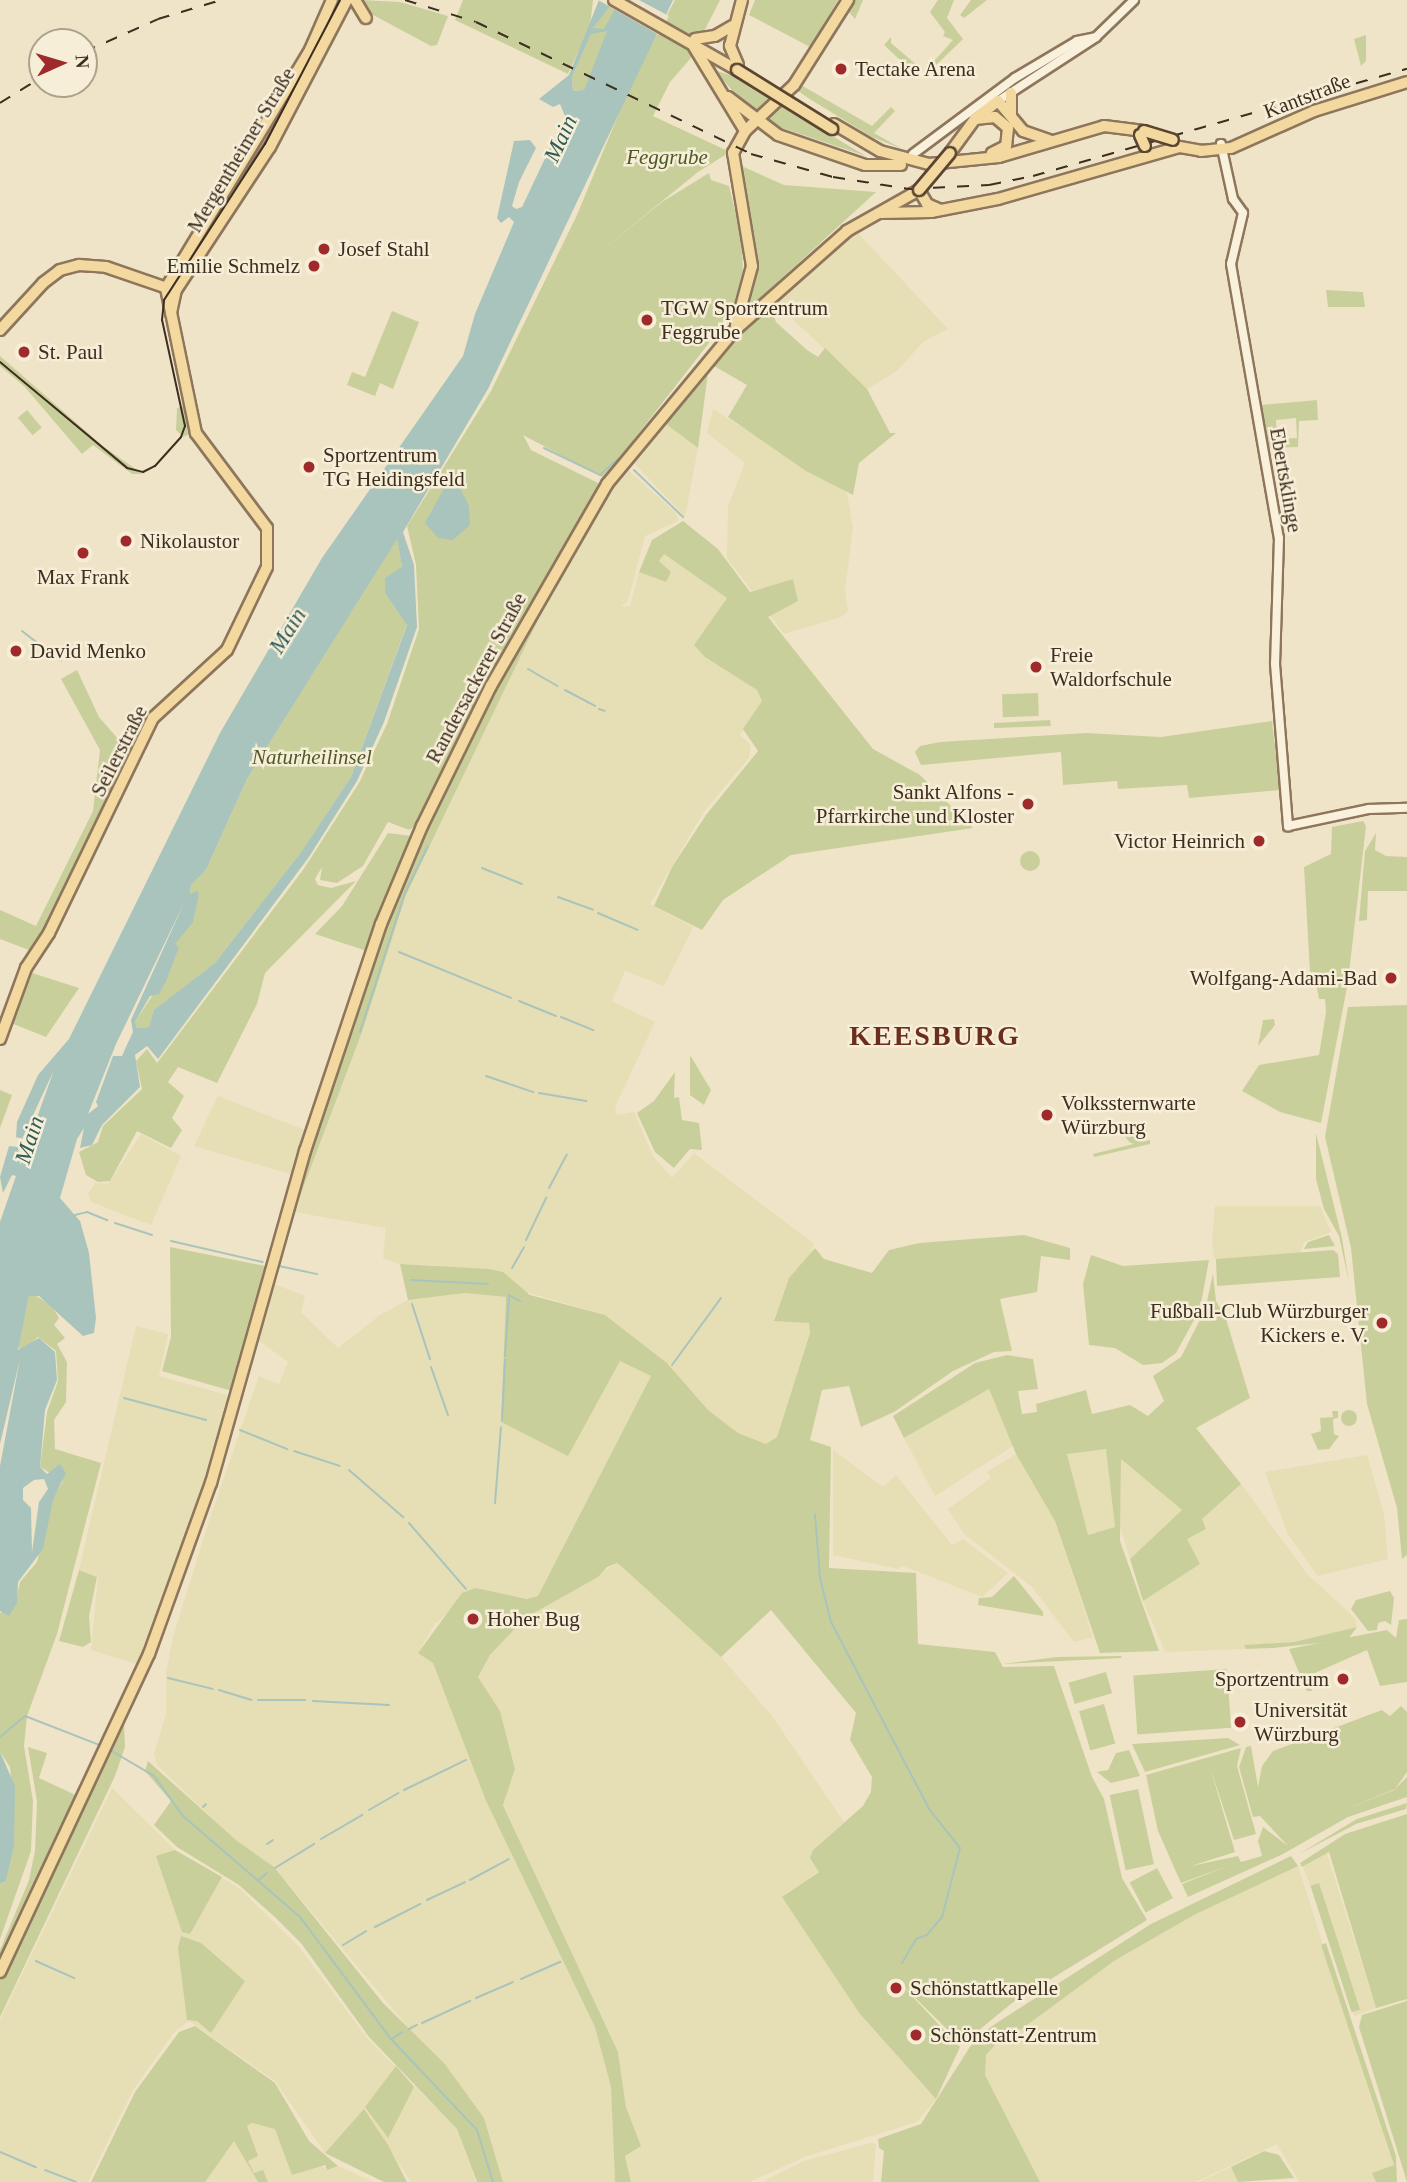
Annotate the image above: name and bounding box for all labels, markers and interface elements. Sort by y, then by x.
north arrow [28,28,98,98]
text: N [71,54,93,69]
place label: Tectake Arena [855,56,977,82]
marker: Tectake Arena [833,61,849,77]
street label: Mergentheimer Straße [182,63,300,237]
street label: Kantstraße [1260,68,1354,124]
water label: Main [538,111,584,167]
park label: Feggrube [626,144,708,170]
place label: Josef Stahl [338,236,430,262]
marker: Josef Stahl [316,241,332,257]
place label: Emilie Schmelz [166,253,300,279]
marker: Emilie Schmelz [306,258,322,274]
place label: TGW Sportzentrum Feggrube [661,295,828,345]
marker: TGW Sportzentrum Feggrube [639,312,655,328]
place label: St. Paul [38,339,103,365]
marker: St. Paul [16,344,32,360]
street label: Ebertsklinge [1264,426,1308,534]
place label: Sportzentrum TG Heidingsfeld [323,442,465,492]
marker: Sportzentrum TG Heidingsfeld [301,459,317,475]
place label: Nikolaustor [140,528,239,554]
marker: Nikolaustor [118,533,134,549]
marker: Max Frank [75,545,91,561]
place label: Max Frank [37,564,129,590]
street label: Randersackerer Straße [420,588,532,768]
water label: Main [263,603,313,659]
place label: David Menko [30,638,146,664]
place label: Freie Waldorfschule [1050,642,1172,692]
marker: David Menko [8,643,24,659]
marker: Freie Waldorfschule [1028,659,1044,675]
street label: Seilerstraße [85,701,153,801]
park label: Naturheilinsel [252,744,372,770]
place label: Sankt Alfons - Pfarrkirche und Kloster [816,779,1014,829]
marker: Sankt Alfons - Pfarrkirche und Kloster [1020,796,1036,812]
place label: Victor Heinrich [1114,828,1245,854]
marker: Victor Heinrich [1251,833,1267,849]
place label: Wolfgang-Adami-Bad [1190,965,1377,991]
marker: Wolfgang-Adami-Bad [1383,970,1399,986]
district label: KEESBURG [850,1019,1020,1053]
place label: Volkssternwarte Würzburg [1061,1090,1196,1140]
marker: Volkssternwarte Würzburg [1039,1107,1055,1123]
water label: Main [9,1113,51,1167]
place label: Fußball-Club Würzburger Kickers e. V. [1150,1298,1368,1348]
marker: Fußball-Club Würzburger Kickers e. V. [1374,1315,1390,1331]
place label: Hoher Bug [487,1606,580,1632]
marker: Hoher Bug [465,1611,481,1627]
place label: Sportzentrum [1215,1666,1329,1692]
marker: Sportzentrum [1335,1671,1351,1687]
place label: Universität Würzburg [1254,1697,1347,1747]
marker: Universität Würzburg [1232,1714,1248,1730]
place label: Schönstattkapelle [910,1975,1058,2001]
marker: Schönstattkapelle [888,1980,904,1996]
place label: Schönstatt-Zentrum [930,2022,1097,2048]
marker: Schönstatt-Zentrum [908,2027,924,2043]

